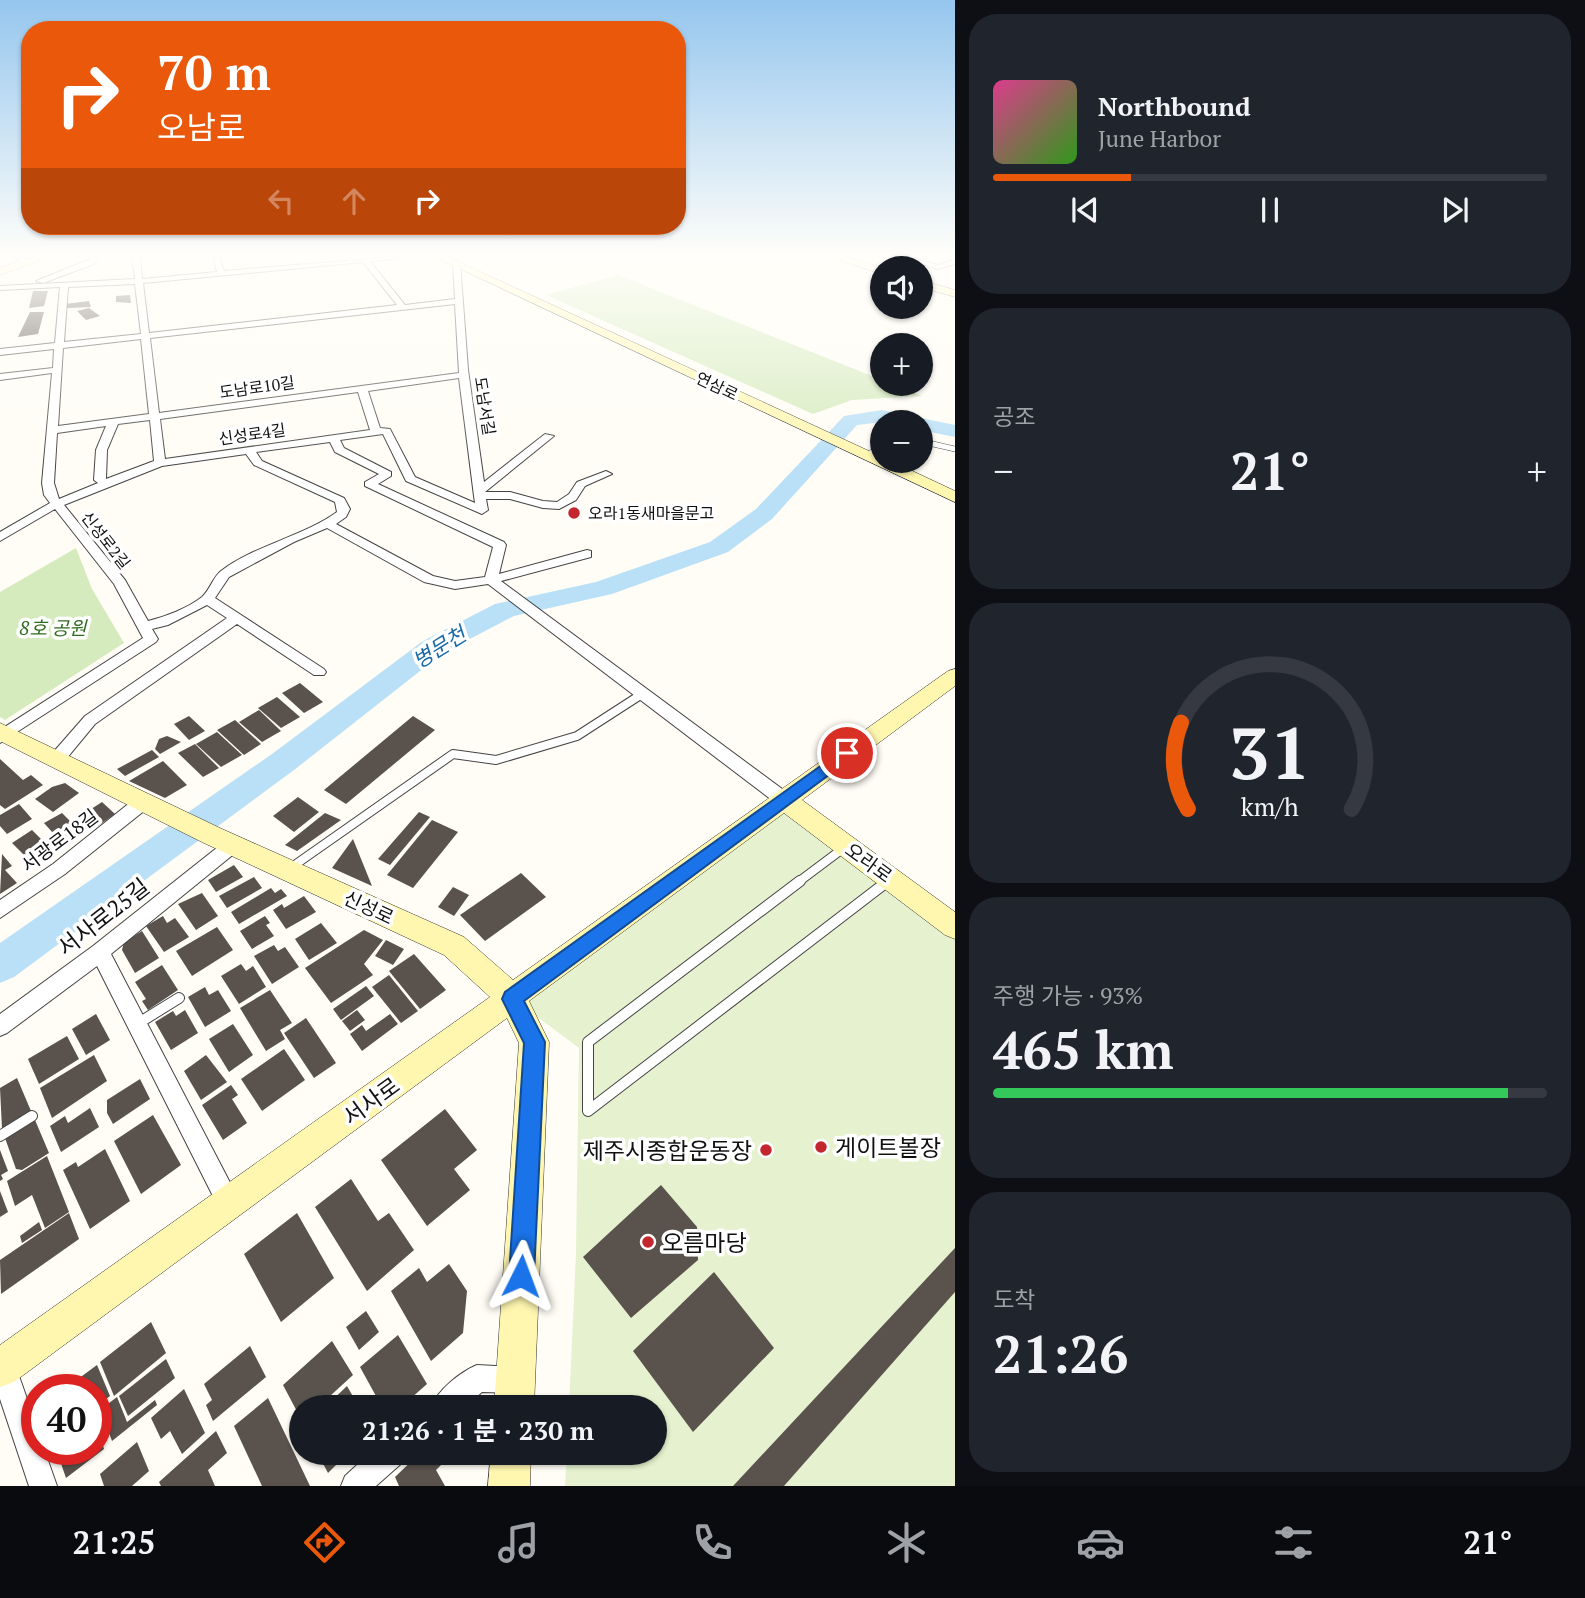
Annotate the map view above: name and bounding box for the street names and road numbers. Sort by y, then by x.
street label: 연삼로 [692,367,742,405]
street label: 도남로10길 [218,371,296,403]
street label: 도남서길 [470,375,500,437]
street label: 신성로4길 [217,418,287,450]
street label: 신성로2길 [77,507,135,573]
street label: 서광로18길 [15,803,103,877]
street label: 오라로 [840,836,898,888]
street label: 서사로25길 [50,871,156,963]
street label: 신성로 [340,885,398,929]
street label: 서사로 [336,1070,406,1132]

